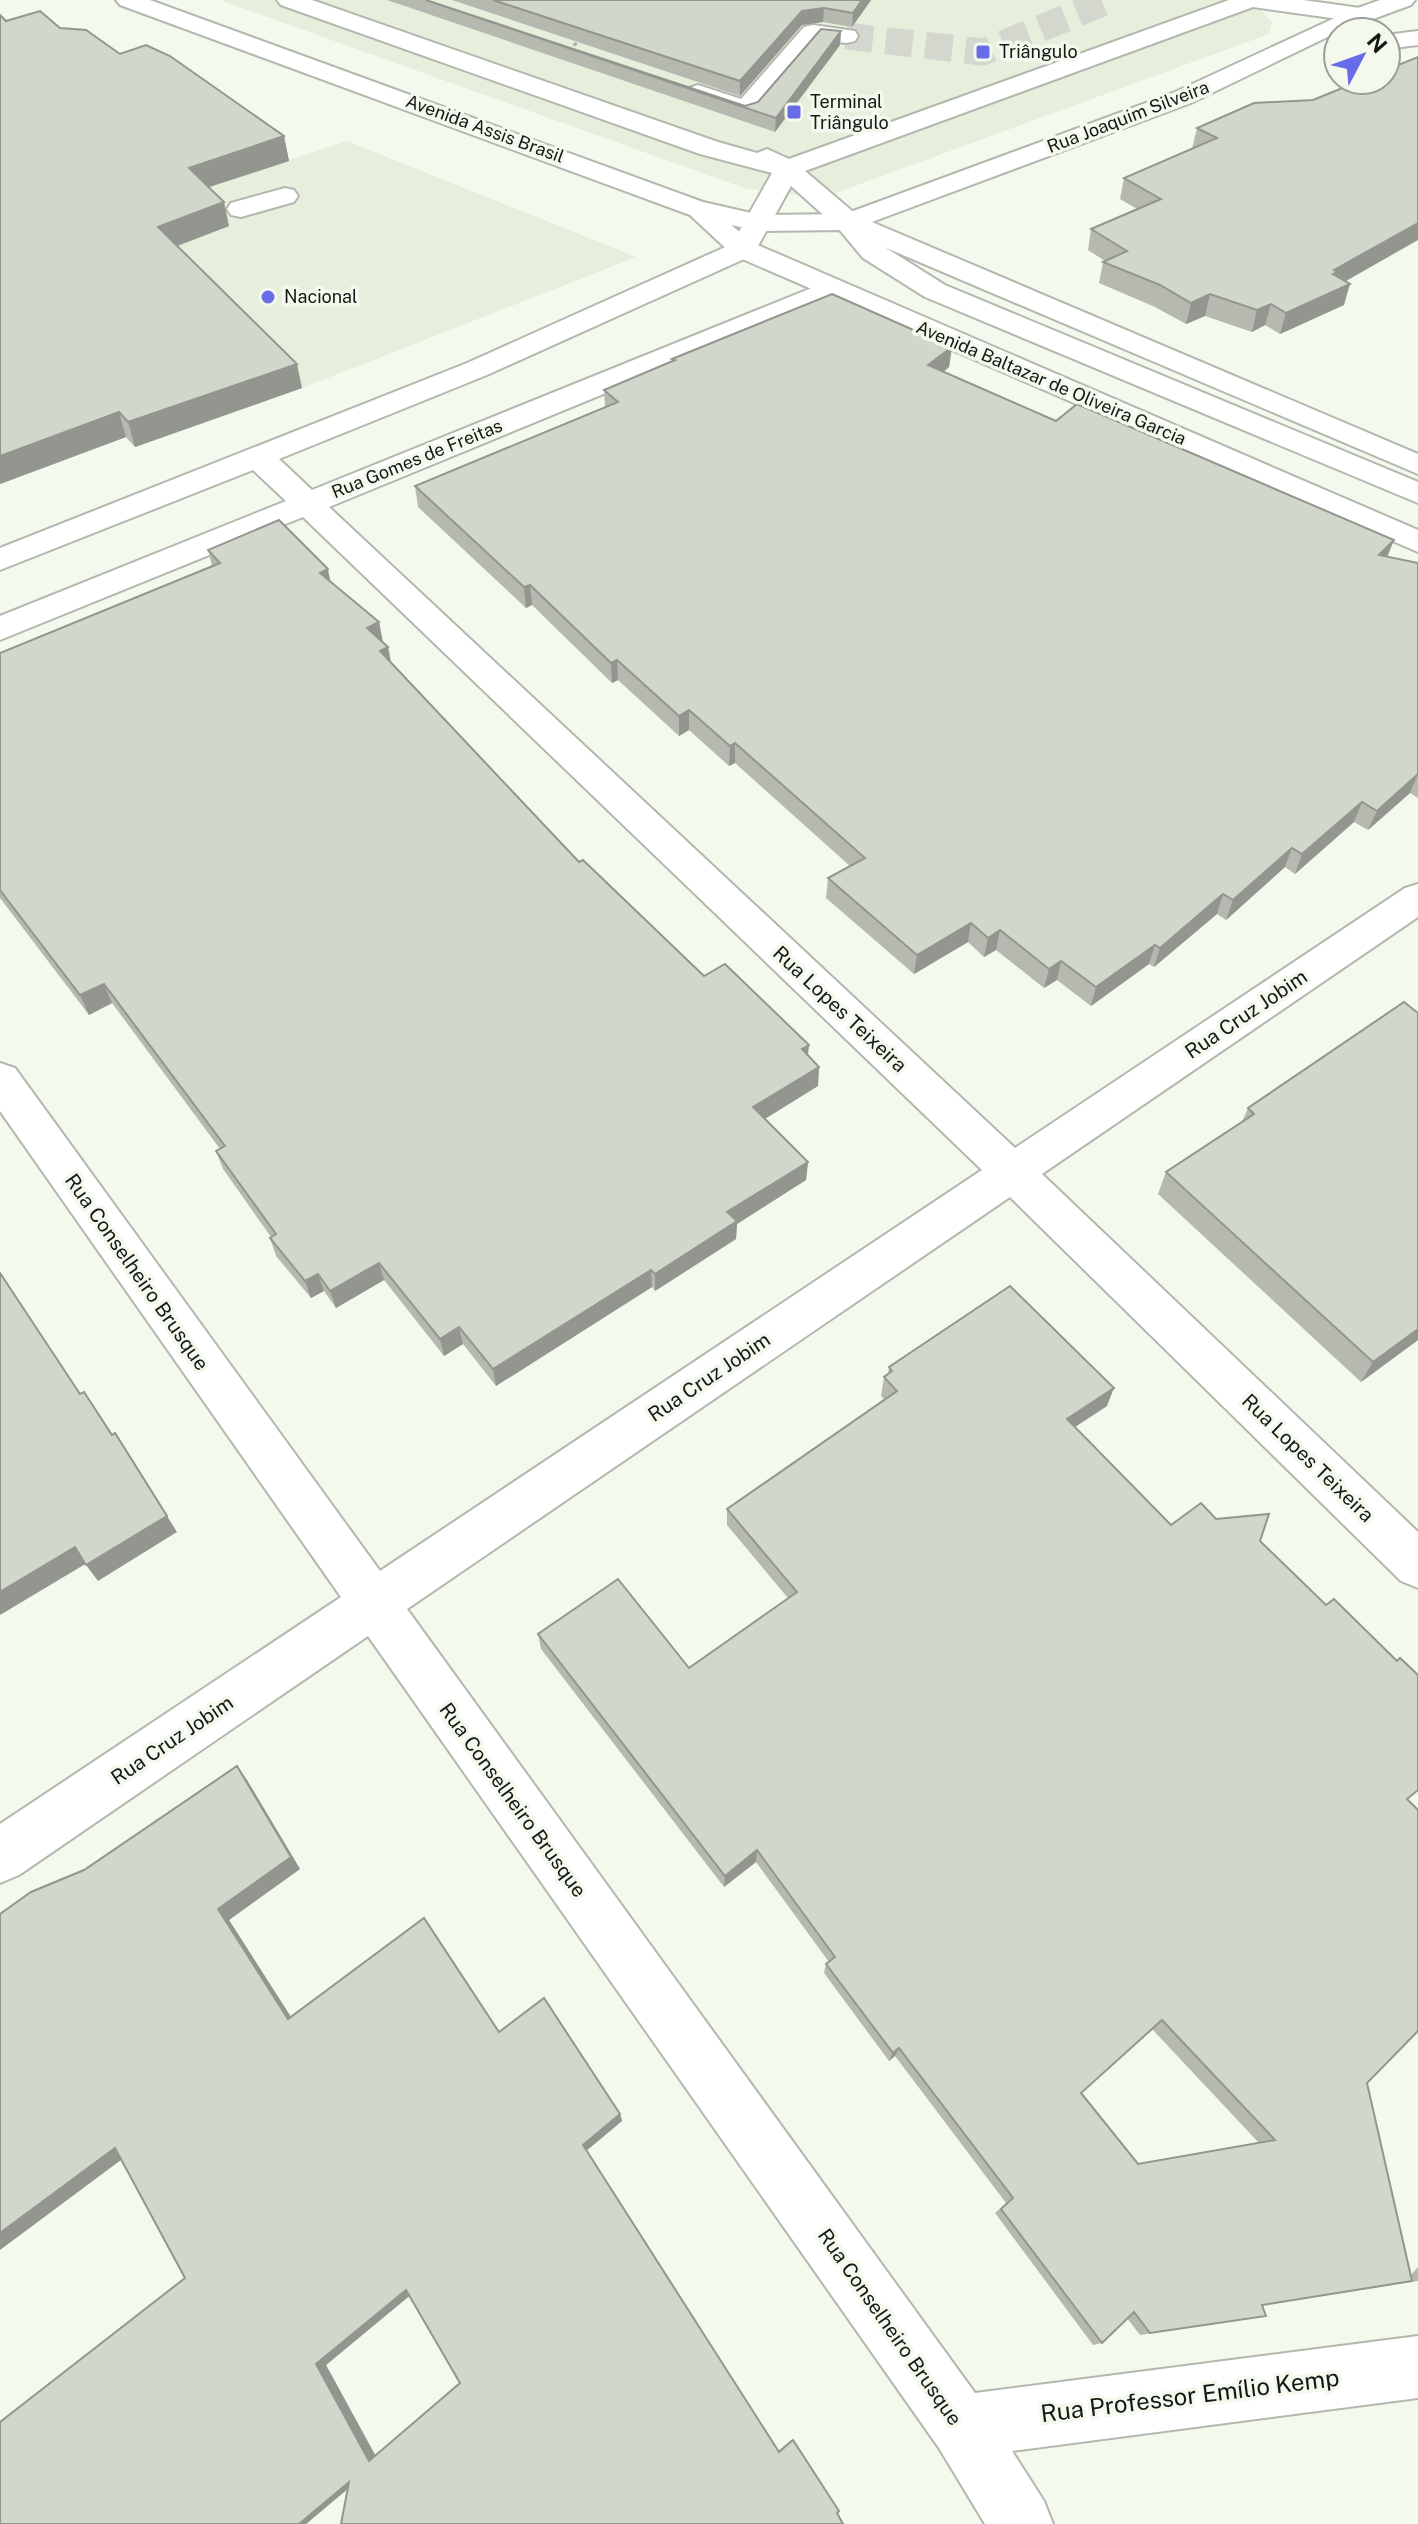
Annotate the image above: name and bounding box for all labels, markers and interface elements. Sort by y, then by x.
north arrow [1322,16,1402,96]
text: N [1362,28,1393,58]
place label: Triângulo [999,41,1078,62]
marker: Triângulo [974,43,992,61]
street label: Rua Joaquim Silveira [1044,76,1212,157]
street label: Avenida Assis Brasil [403,90,567,167]
place label: Terminal Triângulo [810,91,889,133]
marker: Terminal Triângulo [785,103,803,121]
place label: Nacional [284,286,358,307]
marker: Nacional [259,288,277,306]
street label: Avenida Baltazar de Oliveira Garcia [913,316,1189,449]
street label: Rua Gomes de Freitas [328,415,505,502]
street label: Rua Lopes Teixeira [768,941,912,1077]
street label: Rua Cruz Jobim [1180,964,1312,1064]
street label: Rua Conselheiro Brusque [60,1169,214,1375]
street label: Rua Cruz Jobim [643,1327,775,1427]
street label: Rua Lopes Teixeira [1237,1389,1379,1527]
street label: Rua Cruz Jobim [106,1690,238,1790]
street label: Rua Conselheiro Brusque [434,1698,592,1902]
street label: Rua Conselheiro Brusque [813,2224,967,2430]
street label: Rua Professor Emílio Kemp [1039,2363,1341,2427]

